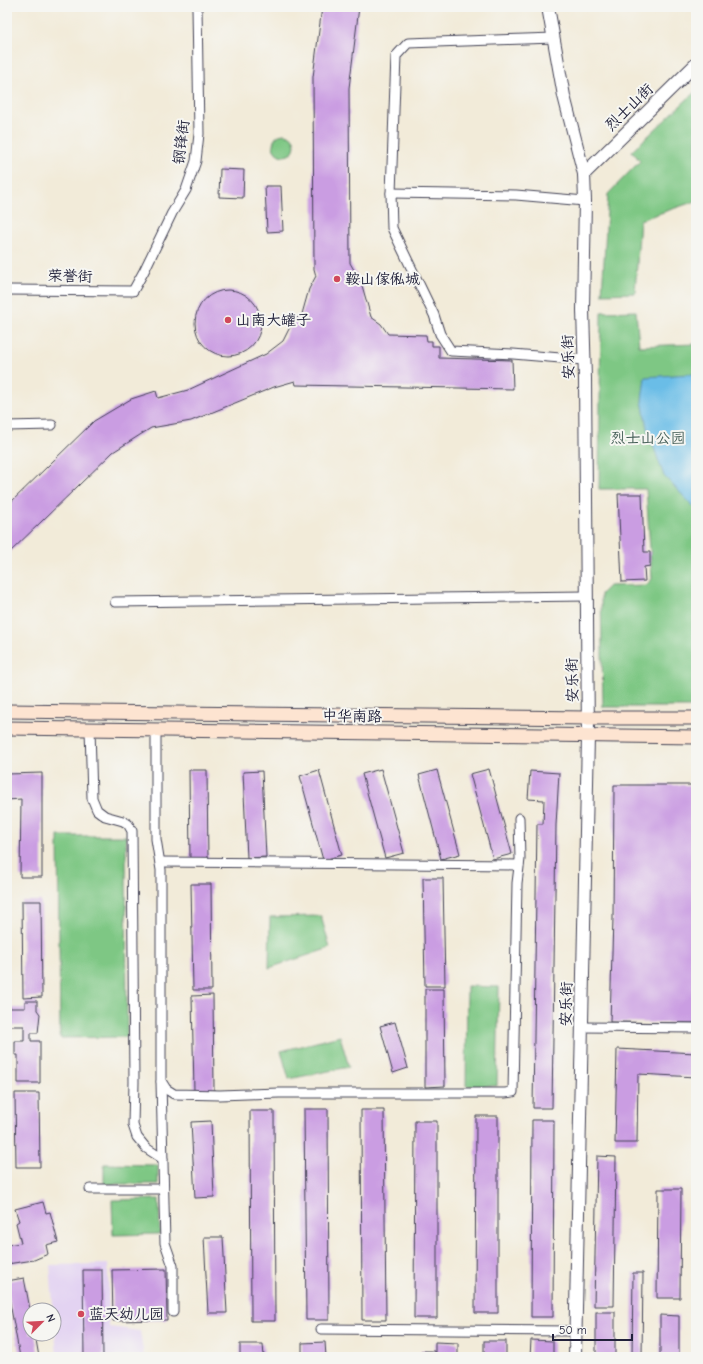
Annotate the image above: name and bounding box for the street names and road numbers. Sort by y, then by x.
street label: 烈士山街 [601,80,657,134]
street label: 钢锋街 [169,119,193,165]
street label: 荣誉街 [47,267,93,285]
street label: 安乐街 [558,334,578,380]
street label: 安乐街 [563,657,581,703]
street label: 中华南路 [322,706,382,726]
street label: 安乐街 [557,981,575,1027]

